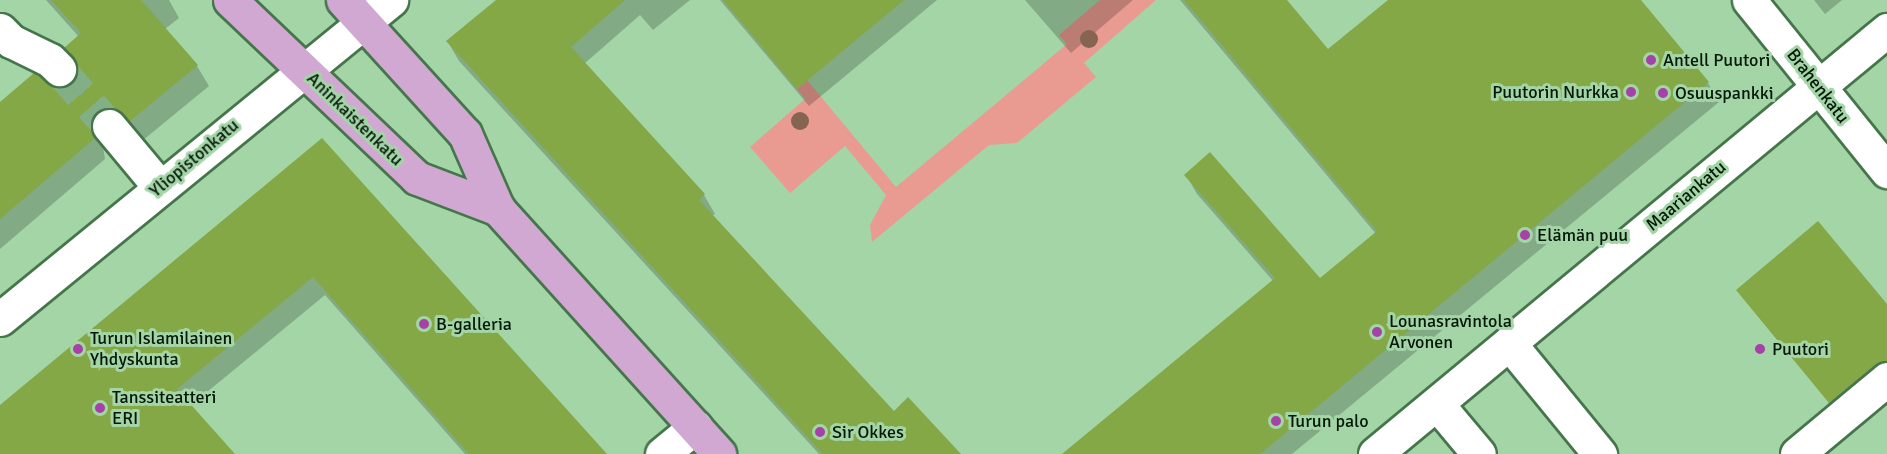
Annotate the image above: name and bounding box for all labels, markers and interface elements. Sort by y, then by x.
street label: Brahenkatu [1782,44,1854,128]
place label: Antell Puutori [1663,49,1770,71]
marker: Antell Puutori [1644,53,1658,67]
street label: Aninkaistenkatu [302,68,408,170]
place label: Puutorin Nurkka [1492,81,1619,103]
place label: Osuuspankki [1675,82,1774,104]
marker: Puutorin Nurkka [1624,85,1638,99]
marker: Osuuspankki [1656,86,1670,100]
street label: Yliopistonkatu [145,114,243,202]
street label: Maariankatu [1642,156,1730,236]
place label: Elämän puu [1537,224,1628,246]
marker: Elämän puu [1518,228,1532,242]
place label: Lounasravintola Arvonen [1389,311,1512,354]
place label: B-galleria [436,313,512,335]
marker: B-galleria [417,317,431,331]
marker: Lounasravintola Arvonen [1370,325,1384,339]
place label: Turun Islamilainen Yhdyskunta [90,328,232,370]
place label: Puutori [1772,338,1829,360]
marker: Turun Islamilainen Yhdyskunta [71,342,85,356]
marker: Puutori [1753,342,1767,356]
place label: Tanssiteatteri ERI [112,387,216,430]
marker: Tanssiteatteri ERI [93,401,107,415]
place label: Turun palo [1288,410,1369,432]
marker: Turun palo [1269,414,1283,428]
place label: Sir Okkes [832,421,904,443]
marker: Sir Okkes [813,425,827,439]

